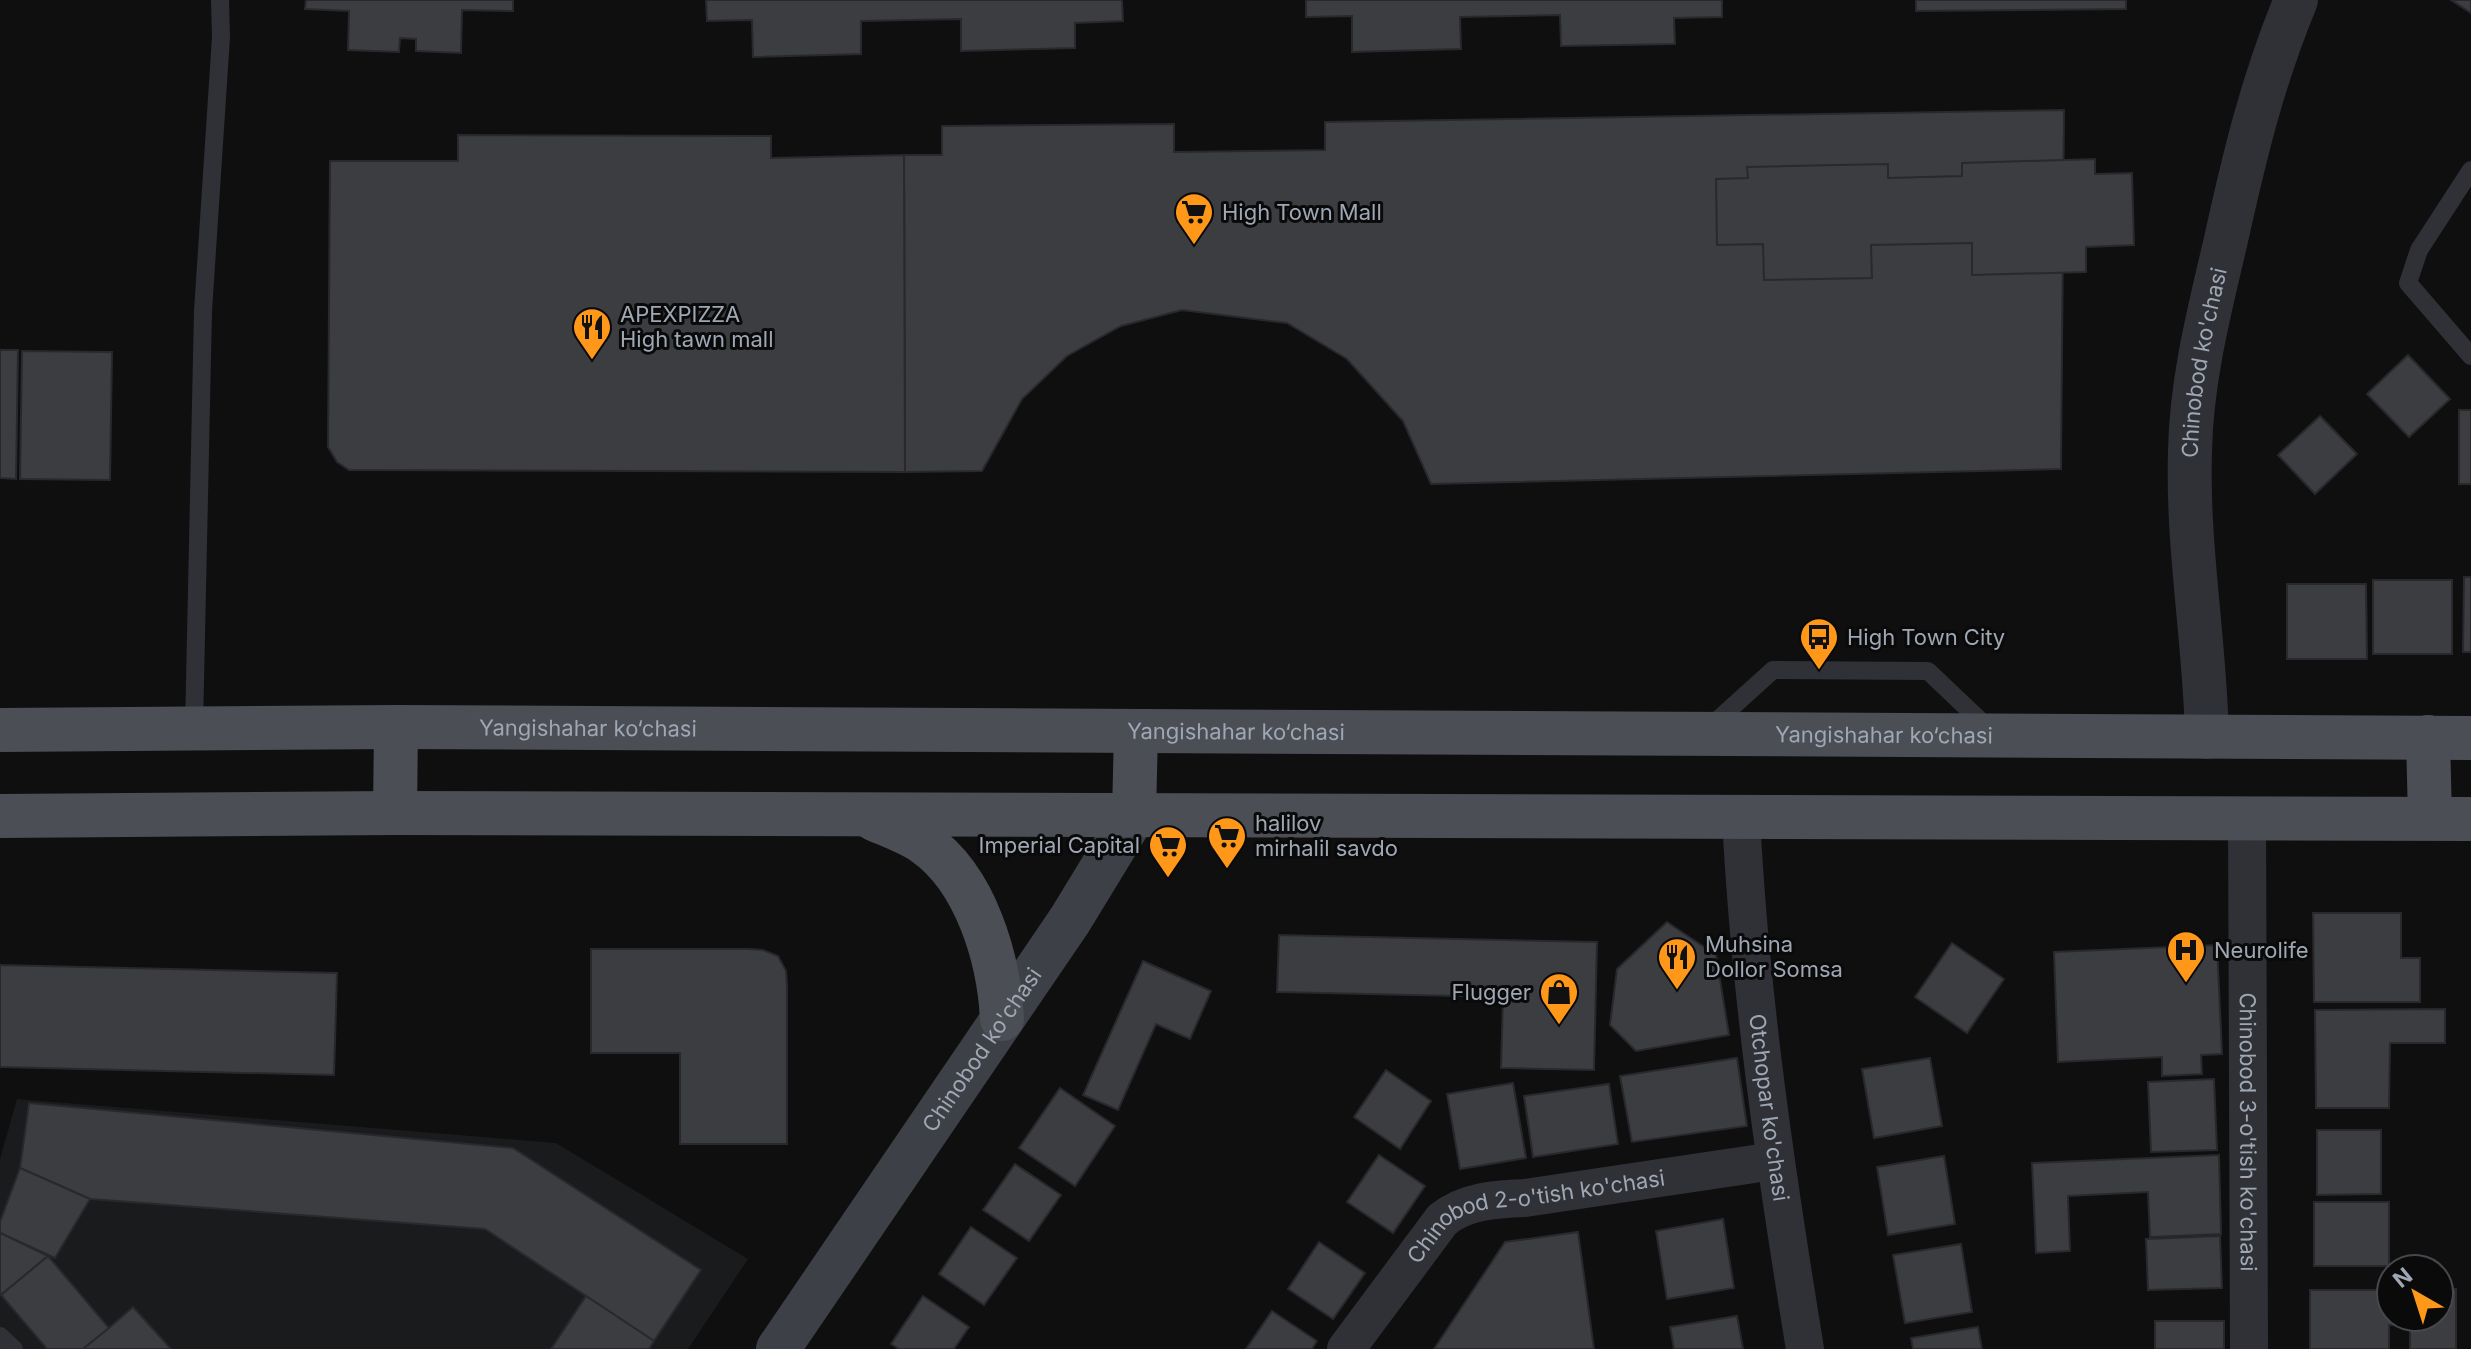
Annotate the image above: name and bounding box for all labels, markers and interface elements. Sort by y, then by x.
supermarket icon: High Town Mall [1173,191,1215,246]
place label: High Town Mall [1222,199,1382,225]
street label: Chinobod ko'chasi [2177,265,2232,458]
place label: APEXPIZZA High tawn mall [620,301,774,352]
restaurant icon: APEXPIZZA High tawn mall [571,306,613,361]
bus stop icon: High Town City [1798,616,1840,671]
place label: High Town City [1847,624,2005,650]
street label: Yangishahar ko‘chasi [479,714,697,742]
street label: Yangishahar ko‘chasi [1127,718,1345,745]
street label: Yangishahar ko‘chasi [1775,721,1993,748]
place label: halilov mirhalil savdo [1255,810,1398,861]
supermarket icon: halilov mirhalil savdo [1206,815,1248,870]
supermarket icon: Imperial Capital [1147,824,1189,879]
place label: Imperial Capital [978,832,1140,858]
hospital icon: Neurolife [2165,929,2207,984]
place label: Muhsina Dollor Somsa [1705,931,1843,982]
restaurant icon: Muhsina Dollor Somsa [1656,936,1698,991]
place label: Neurolife [2214,937,2309,963]
street label: Chinobod ko'chasi [917,963,1047,1137]
shop icon: Flugger [1538,971,1580,1026]
place label: Flugger [1452,979,1531,1005]
street label: Chinobod 3-o'tish ko'chasi [2235,992,2262,1272]
street label: Otchopar ko'chasi [1744,1012,1795,1203]
street label: Chinobod 2-o'tish ko'chasi [1402,1164,1667,1268]
north arrow [2375,1253,2455,1333]
text: N [2388,1262,2417,1293]

